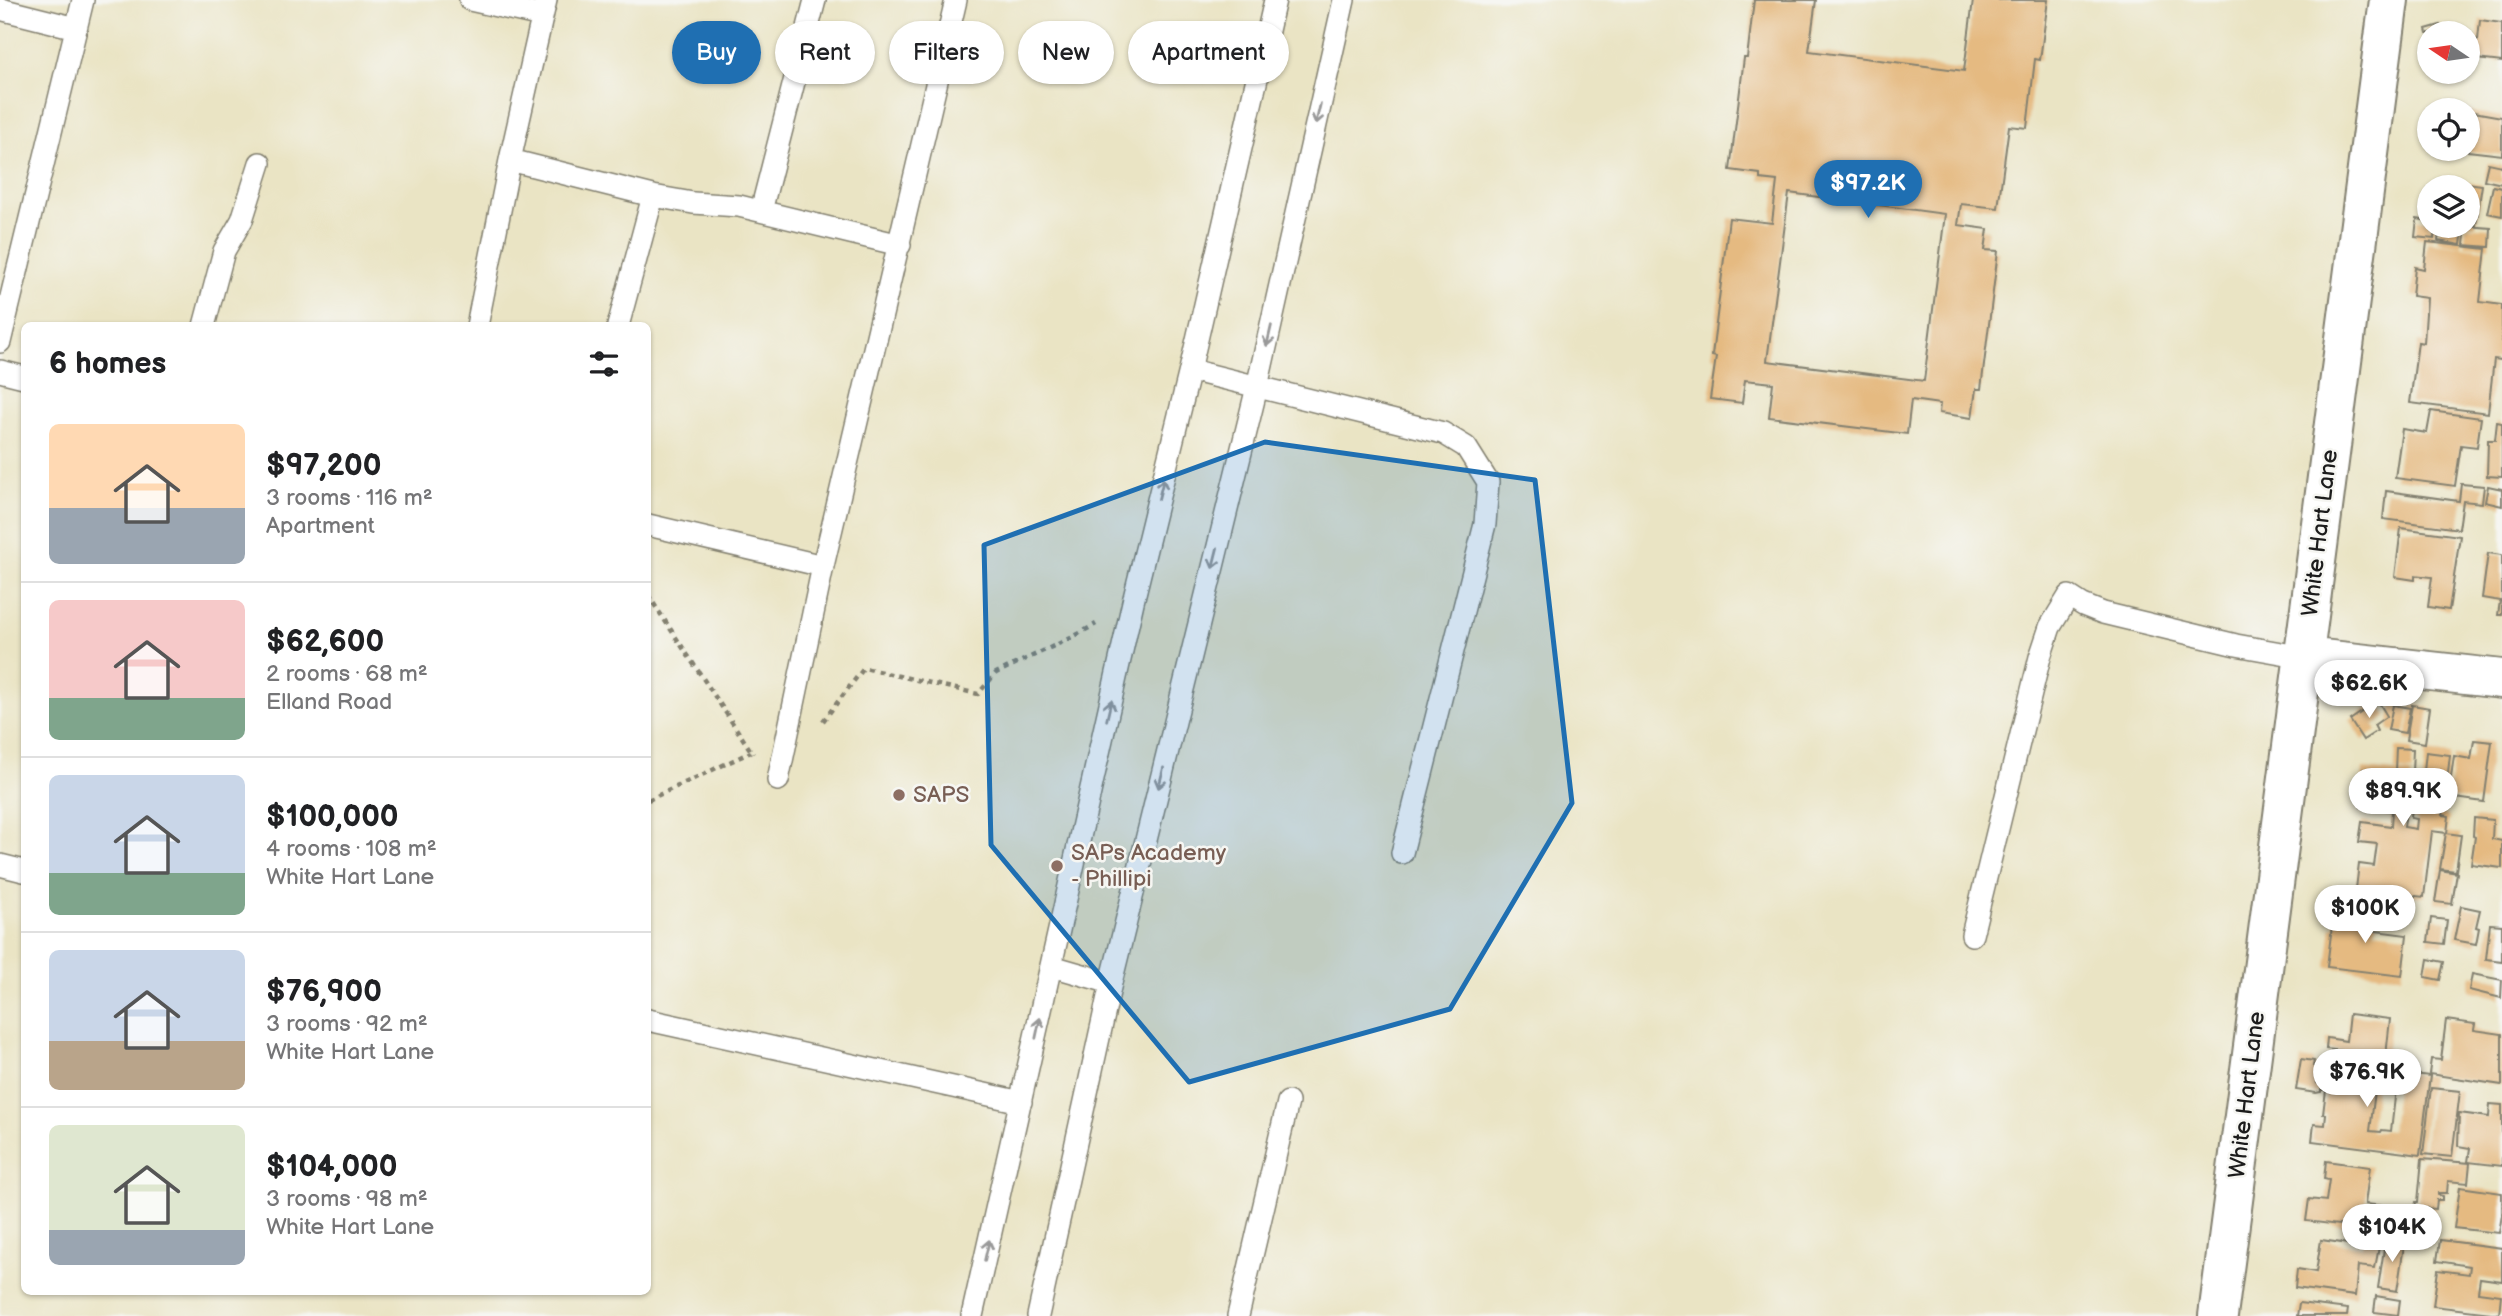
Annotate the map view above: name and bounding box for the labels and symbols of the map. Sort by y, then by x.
north arrow [2417,21,2480,84]
one-way arrow [1311,102,1325,125]
pin: $97.2K [1811,160,1925,220]
one-way arrow [1261,324,1275,347]
street label: White Hart Lane [2296,448,2344,618]
one-way arrow [1155,478,1168,501]
one-way arrow [1208,546,1221,568]
pin: $62.6K [2312,660,2426,720]
one-way arrow [1102,699,1116,722]
one-way arrow [1154,767,1167,789]
pin: $89.9K [2346,768,2460,828]
place label: SAPS [913,781,969,809]
marker: SAPS [891,787,907,803]
place label: SAPs Academy - Phillipi [1071,839,1227,893]
marker: SAPs Academy - Phillipi [1049,858,1065,874]
pin: $100K [2316,886,2414,945]
street label: White Hart Lane [2223,1010,2271,1180]
one-way arrow [1032,1017,1045,1040]
pin: $76.9K [2310,1050,2424,1109]
pin: $104K [2343,1204,2441,1264]
one-way arrow [981,1239,994,1261]

